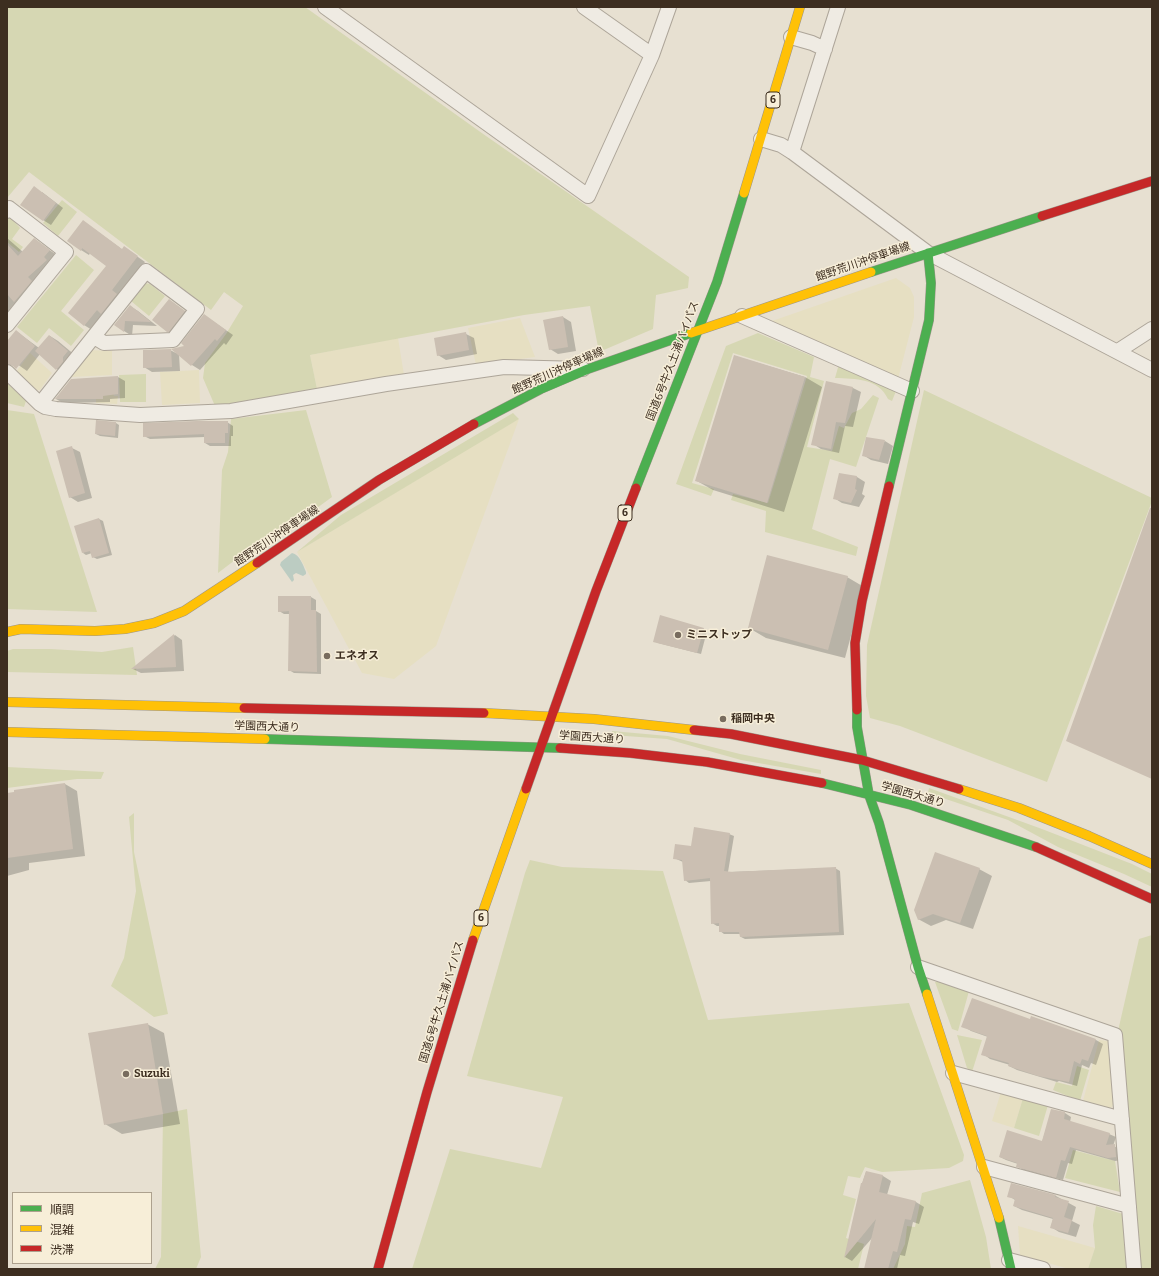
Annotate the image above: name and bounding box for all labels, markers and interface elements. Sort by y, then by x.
road number: 6 [766,92,780,108]
street label: 館野荒川沖停車場線 [814,240,912,284]
street label: 国道6号牛久土浦バイパス [644,299,702,423]
street label: 館野荒川沖停車場線 [510,345,606,397]
street label: 館野荒川沖停車場線 [232,503,322,569]
road number: 6 [618,505,632,521]
place label: ミニストップ [686,628,752,642]
marker: ミニストップ [673,630,683,640]
place label: エネオス [335,649,379,663]
marker: エネオス [322,651,332,661]
place label: 稲岡中央 [731,712,775,726]
marker: 稲岡中央 [718,714,728,724]
street label: 学園西大通り [234,719,300,735]
street label: 学園西大通り [559,729,625,747]
street label: 学園西大通り [879,780,947,810]
road number: 6 [474,910,488,926]
street label: 国道6号牛久土浦バイパス [417,939,467,1065]
place label: Suzuki [134,1067,170,1081]
marker: Suzuki [121,1069,131,1079]
legend [12,1192,152,1264]
text: 順調 [50,1203,74,1217]
text: 混雑 [50,1223,74,1237]
text: 渋滞 [50,1243,74,1257]

